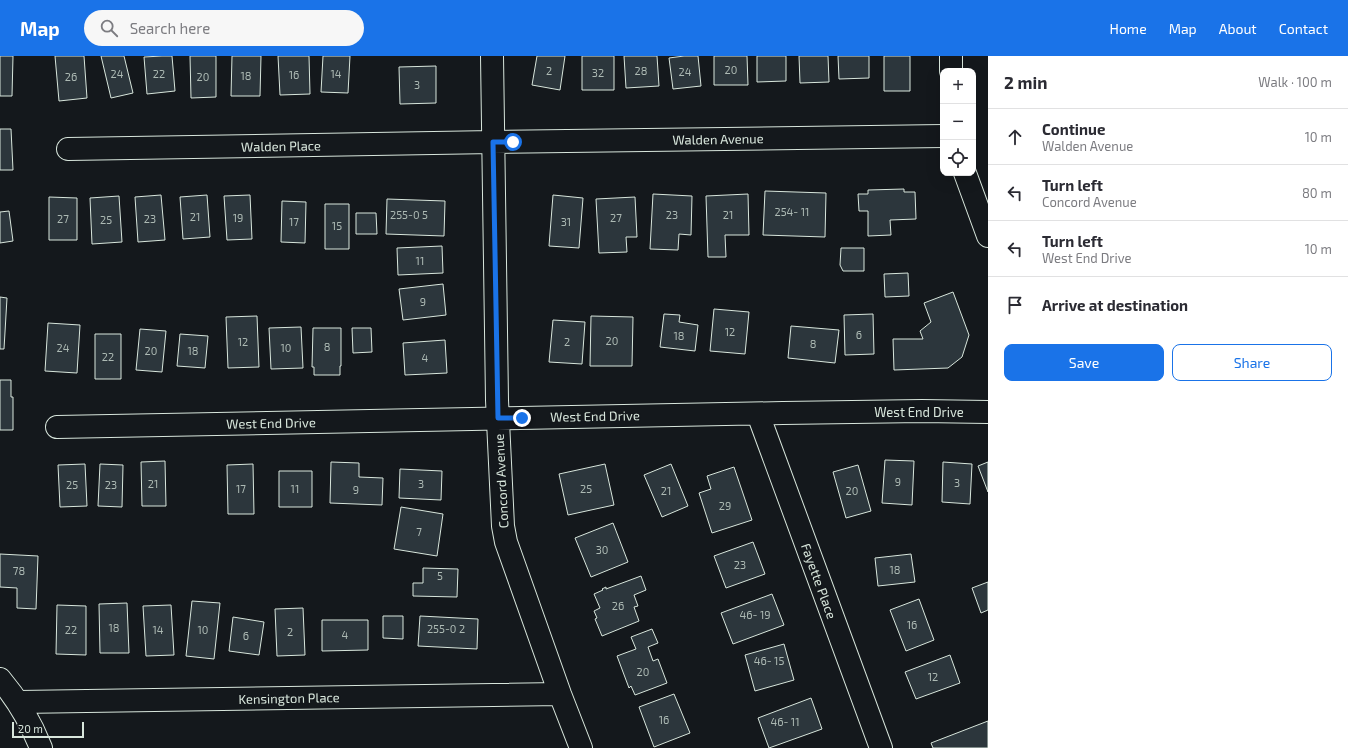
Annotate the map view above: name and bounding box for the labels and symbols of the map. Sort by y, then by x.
house number: 20 [725,63,737,76]
house number: 2 [546,64,552,77]
house number: 28 [635,64,647,77]
house number: 24 [679,65,692,78]
house number: 32 [592,66,604,79]
house number: 24 [111,67,124,80]
house number: 22 [153,67,165,80]
house number: 14 [330,67,342,80]
house number: 16 [289,68,299,81]
house number: 18 [240,69,252,82]
house number: 26 [65,70,77,83]
house number: 20 [197,70,209,83]
house number: 3 [414,78,420,91]
street label: Walden Avenue [672,130,764,148]
route start [504,133,522,151]
street label: Walden Place [241,137,321,155]
house number: 254- 11 [775,205,810,218]
house number: 255-0 5 [390,208,428,221]
house number: 23 [666,208,678,221]
house number: 21 [723,208,733,221]
house number: 21 [190,210,200,223]
house number: 19 [233,211,243,224]
house number: 27 [610,211,622,224]
house number: 27 [57,212,69,225]
house number: 23 [144,212,156,225]
house number: 25 [100,213,112,226]
house number: 17 [289,215,299,228]
house number: 31 [561,215,571,228]
house number: 15 [332,219,342,232]
house number: 11 [416,254,424,267]
house number: 9 [420,295,426,308]
house number: 12 [725,325,735,338]
house number: 6 [856,328,862,341]
house number: 18 [673,329,685,342]
house number: 20 [606,334,618,347]
house number: 12 [238,335,248,348]
house number: 2 [564,335,570,348]
house number: 8 [810,337,816,350]
house number: 8 [324,340,330,353]
house number: 24 [57,341,70,354]
house number: 10 [280,341,292,354]
house number: 20 [145,344,157,357]
house number: 18 [187,344,199,357]
house number: 22 [102,350,114,363]
house number: 4 [422,351,429,364]
street label: West End Drive [874,404,964,420]
street label: West End Drive [550,407,640,425]
route end [513,409,531,427]
street label: West End Drive [226,414,316,432]
street label: Concord Avenue [491,433,511,529]
house number: 9 [895,475,901,488]
house number: 3 [954,476,960,489]
house number: 21 [148,477,158,490]
house number: 3 [418,477,424,490]
house number: 25 [66,478,78,491]
house number: 23 [105,478,117,491]
house number: 17 [236,482,246,495]
house number: 11 [291,482,299,495]
house number: 25 [580,482,592,495]
house number: 9 [353,483,359,496]
house number: 21 [661,484,671,497]
house number: 20 [846,484,858,497]
house number: 29 [719,499,731,512]
house number: 7 [416,525,422,538]
street label: Fayette Place [798,541,840,621]
house number: 30 [596,543,608,556]
house number: 23 [734,558,746,571]
house number: 18 [889,563,901,576]
house number: 78 [13,564,25,577]
house number: 5 [437,569,443,582]
house number: 26 [612,599,624,612]
house number: 46- 19 [739,608,771,621]
house number: 16 [907,618,917,631]
house number: 18 [108,621,120,634]
house number: 255-0 2 [427,622,465,635]
house number: 22 [65,623,77,636]
house number: 14 [152,623,164,636]
house number: 10 [197,623,209,636]
house number: 2 [287,625,293,638]
house number: 4 [342,628,349,641]
house number: 6 [243,629,249,642]
house number: 46- 15 [754,654,784,667]
house number: 20 [637,665,649,678]
house number: 12 [928,670,938,683]
street label: Kensington Place [238,689,340,707]
house number: 16 [659,713,669,726]
house number: 46- 11 [770,715,800,728]
scale bar [12,720,84,739]

